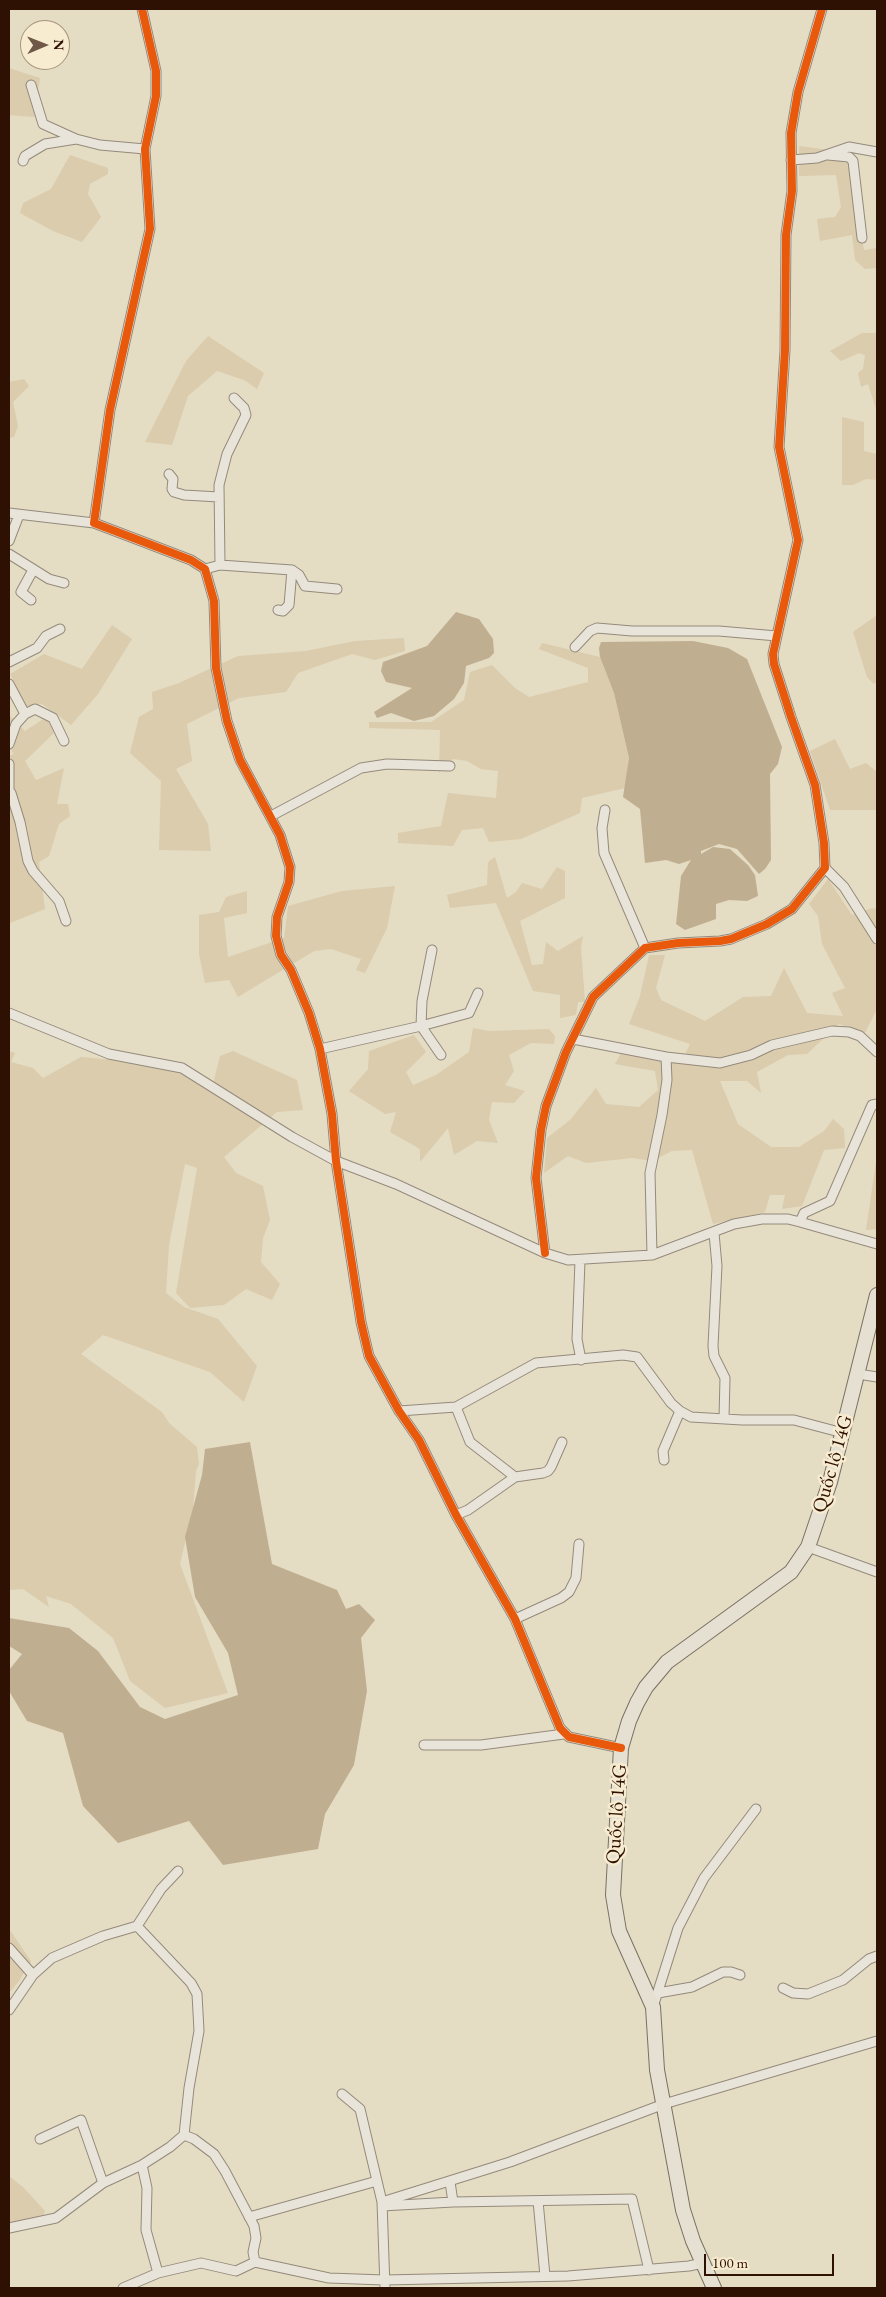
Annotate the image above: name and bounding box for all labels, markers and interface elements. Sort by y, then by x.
north arrow [20,20,70,70]
text: N [50,39,68,51]
street label: Quốc lộ 14G [808,1412,858,1516]
street label: Quốc lộ 14G [602,1763,632,1865]
scale bar [706,2244,836,2276]
text: 100 m [712,2253,748,2272]

